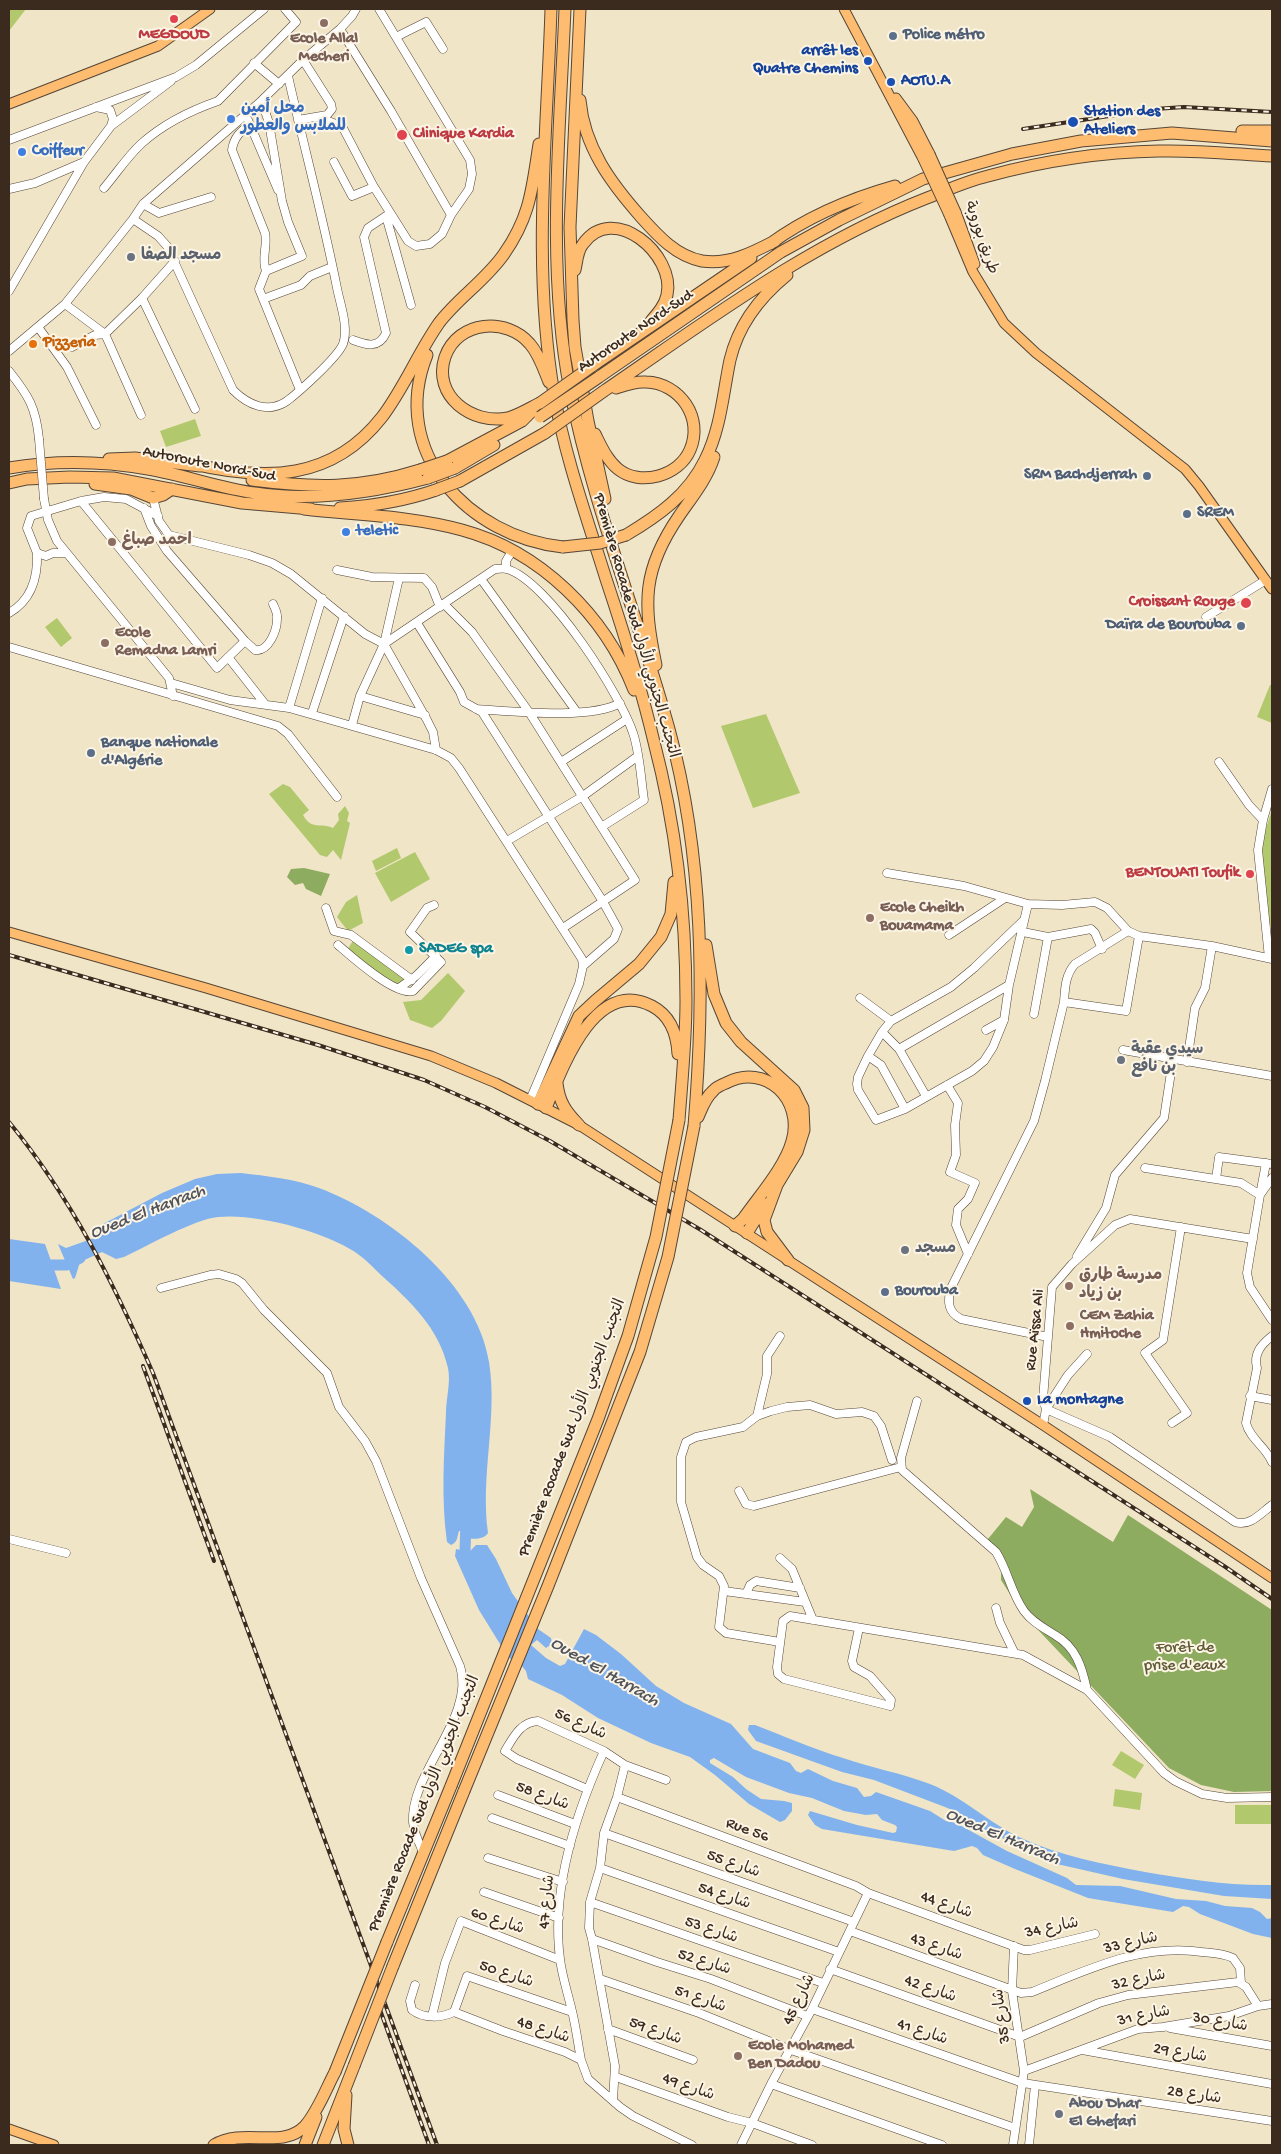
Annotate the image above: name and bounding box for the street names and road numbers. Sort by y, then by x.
street label: طريق بوروبة [958,199,1002,277]
street label: Autoroute Nord-Sud [575,286,697,378]
street label: Autoroute Nord-Sud [141,443,277,487]
street label: Première Rocade Sud التجنب الجنوبي الأول [588,491,682,761]
street label: Rue Aïssa Ali [1022,1288,1050,1372]
street label: Première Rocade Sud التجنب الجنوبي الأول [515,1296,631,1560]
street label: Première Rocade Sud التجنب الجنوبي الأول [365,1673,485,1935]
street label: شارع 56 [551,1705,609,1745]
street label: شارع 58 [513,1778,571,1816]
street label: Rue 56 [723,1814,771,1848]
street label: شارع 55 [704,1847,762,1883]
street label: شارع 47 [536,1874,560,1930]
street label: شارع 54 [695,1879,753,1915]
street label: شارع 44 [918,1888,974,1924]
street label: شارع 60 [468,1904,526,1940]
street label: شارع 53 [682,1913,740,1949]
street label: شارع 34 [1024,1914,1080,1944]
street label: شارع 33 [1102,1929,1160,1959]
street label: شارع 43 [907,1930,965,1966]
street label: شارع 52 [675,1945,733,1981]
street label: شارع 50 [476,1957,536,1993]
street label: شارع 32 [1110,1966,1168,1996]
street label: شارع 45 [779,1971,821,2029]
street label: شارع 42 [901,1972,959,2008]
street label: شارع 51 [672,1982,728,2018]
street label: شارع 35 [990,1987,1016,2045]
street label: شارع 31 [1116,2003,1172,2031]
street label: شارع 30 [1191,2009,1249,2037]
street label: شارع 48 [514,2013,572,2049]
street label: شارع 59 [626,2014,684,2050]
street label: شارع 41 [894,2015,950,2051]
street label: شارع 29 [1152,2040,1208,2068]
street label: شارع 49 [659,2070,717,2106]
street label: شارع 28 [1165,2082,1223,2110]

